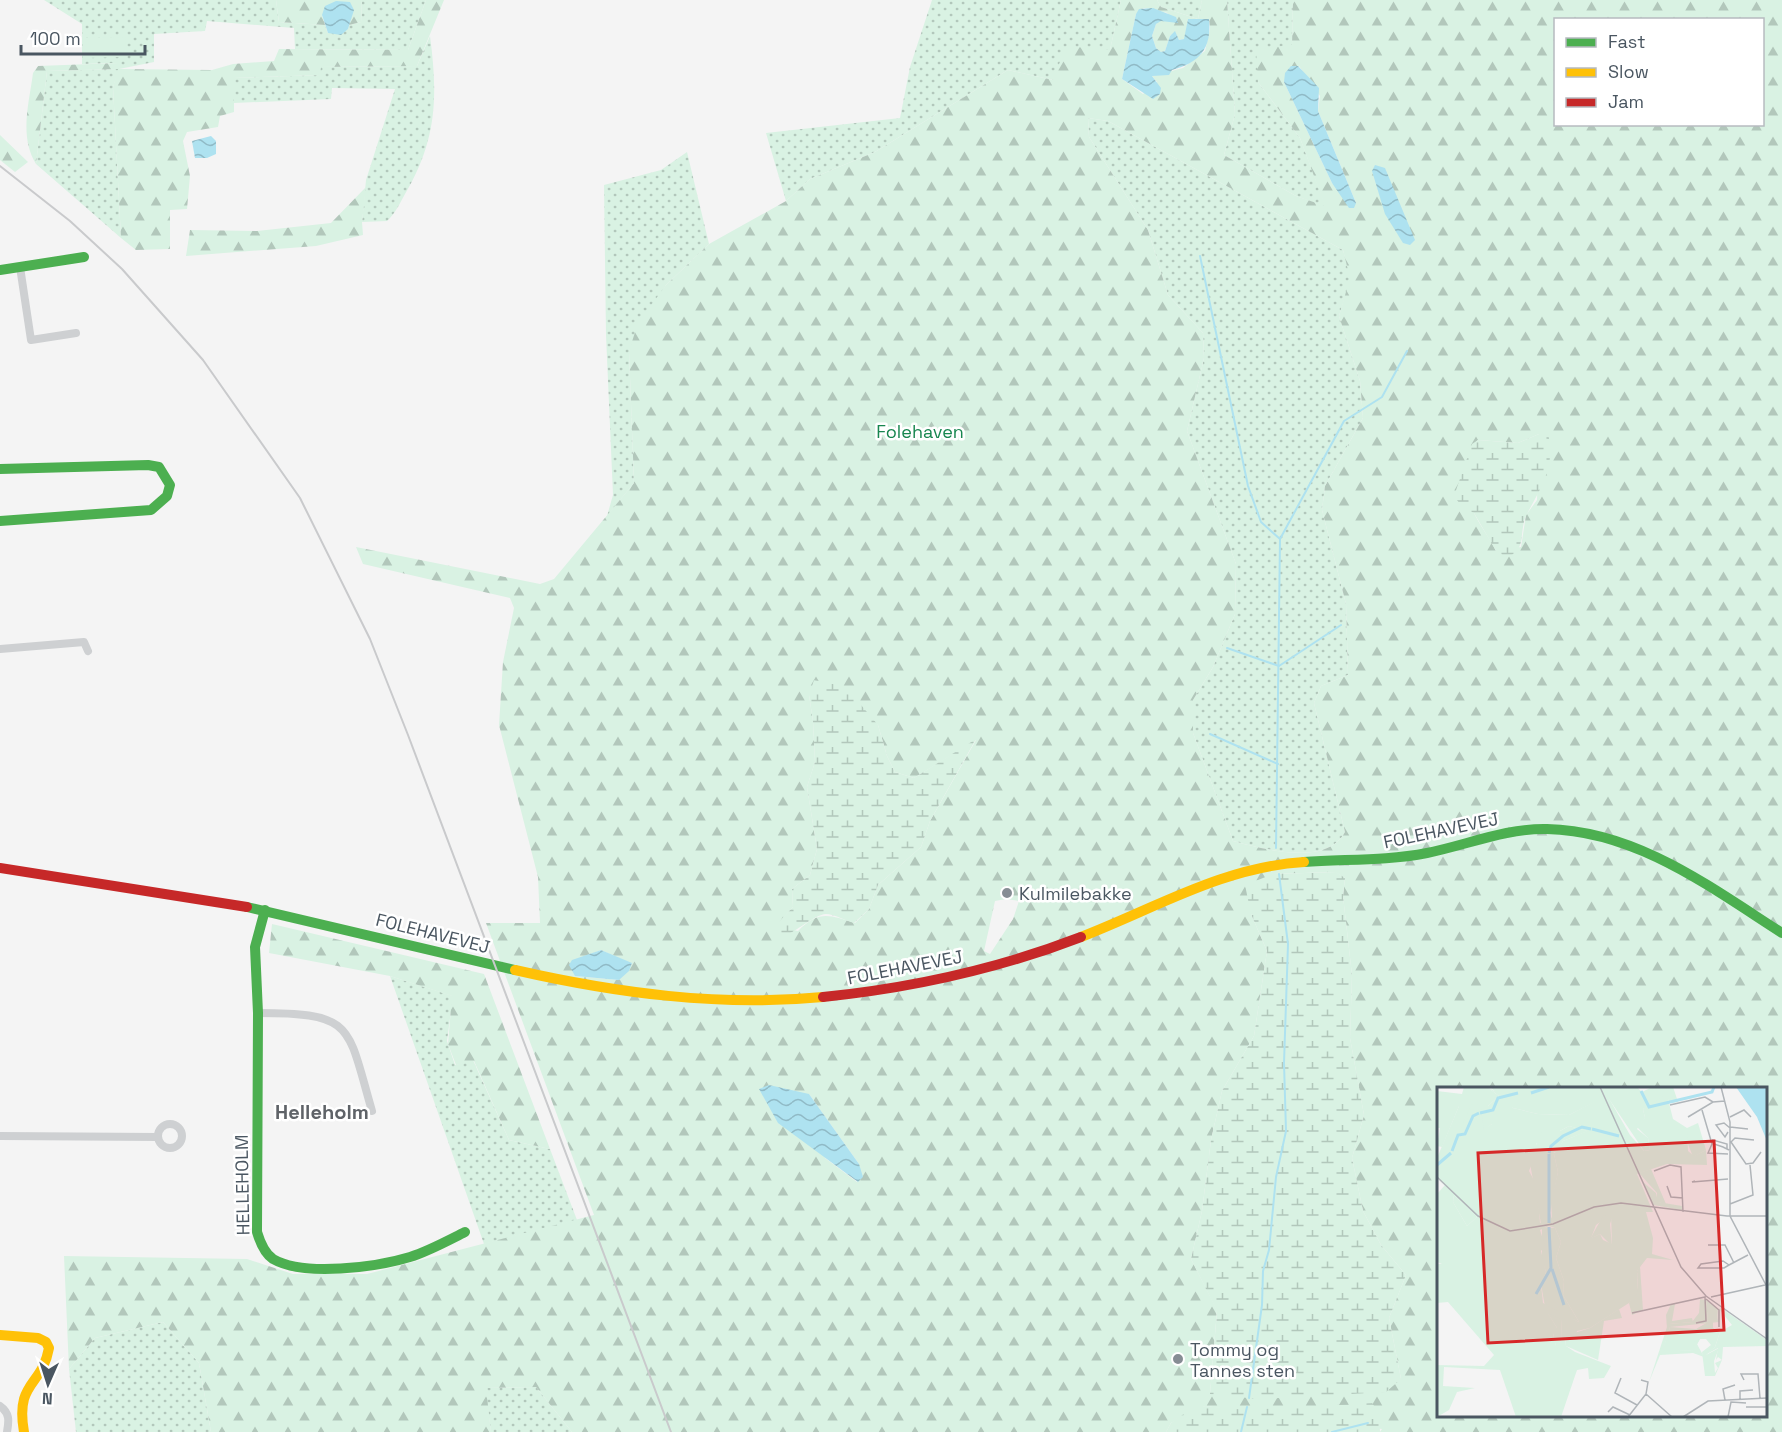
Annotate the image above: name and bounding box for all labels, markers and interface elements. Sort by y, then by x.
scale bar [21,18,146,56]
legend [1554,18,1764,126]
text: 100 m [30,27,81,50]
text: Fast [1608,30,1645,53]
text: Slow [1608,60,1649,83]
text: Jam [1608,90,1644,113]
park label: Folehaven [876,420,964,443]
street label: FOLEHAVEVEJ [1381,807,1501,853]
place label: Kulmilebakke [1019,882,1132,905]
marker: Kulmilebakke [1000,886,1014,900]
street label: FOLEHAVEVEJ [373,908,493,958]
street label: FOLEHAVEVEJ [845,945,965,989]
inset map [1437,1087,1767,1417]
district label: Helleholm [275,1099,369,1125]
street label: HELLEHOLM [230,1134,254,1236]
place label: Tommy og Tannes sten [1190,1338,1295,1382]
marker: Tommy og Tannes sten [1171,1352,1185,1366]
north arrow [18,1354,78,1414]
text: N [41,1388,53,1409]

